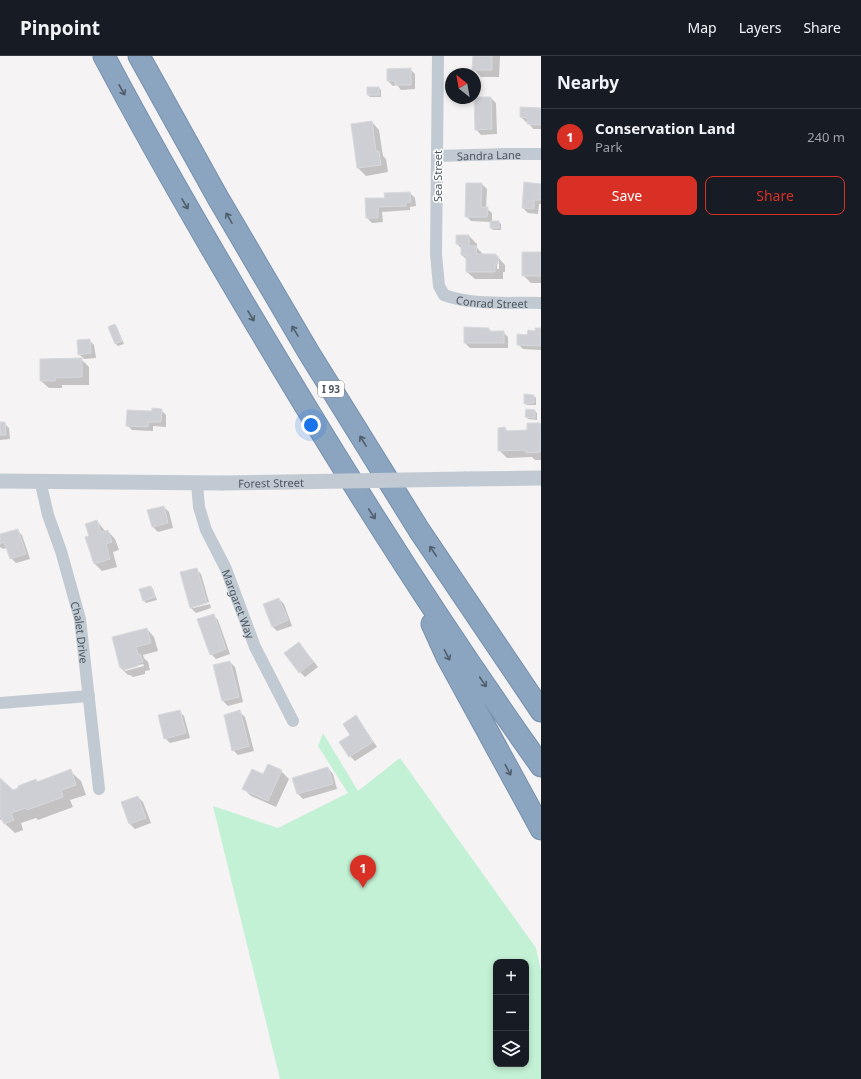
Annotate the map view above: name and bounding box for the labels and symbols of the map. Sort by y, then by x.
north arrow [445,68,481,104]
one-way arrow [119,84,126,96]
street label: Sandra Lane [457,146,521,163]
street label: Sea Street [430,150,445,202]
one-way arrow [182,198,190,210]
one-way arrow [225,212,233,224]
street label: Conrad Street [455,291,528,310]
one-way arrow [247,310,255,321]
one-way arrow [291,325,299,337]
road number: I 93 [318,381,344,397]
your location [301,415,321,435]
one-way arrow [359,436,367,447]
street label: Forest Street [238,474,304,490]
one-way arrow [368,508,376,519]
one-way arrow [429,546,437,557]
street label: Margaret Way [219,567,259,641]
street label: Chalet Drive [68,599,92,664]
one-way arrow [443,649,451,661]
one-way arrow [480,676,488,688]
one-way arrow [504,763,512,775]
pin: 1 [350,855,376,888]

